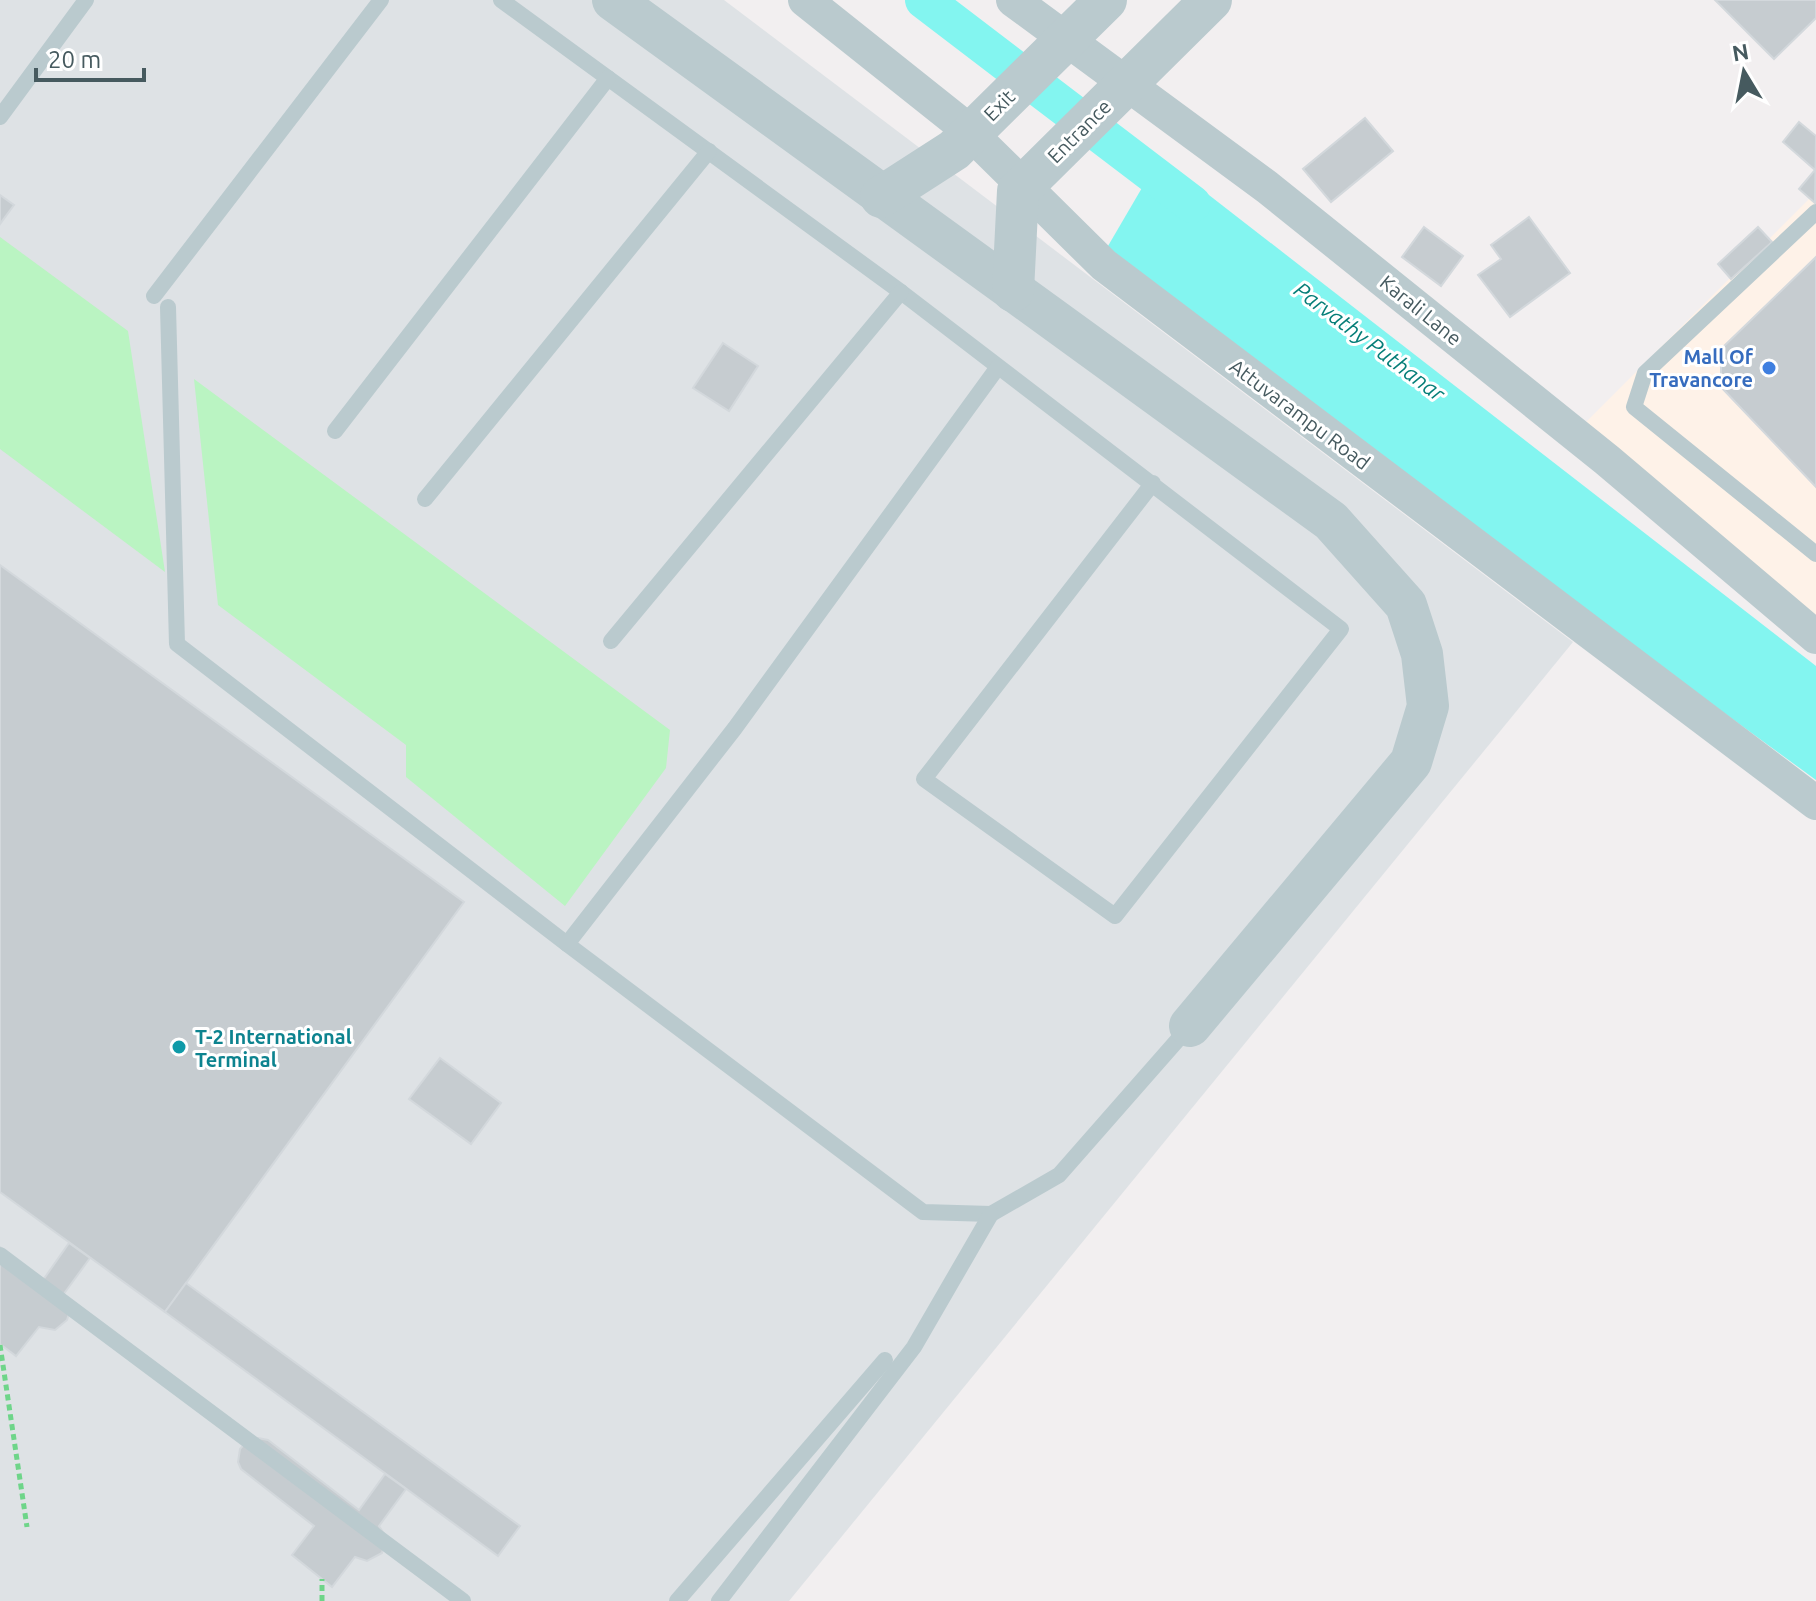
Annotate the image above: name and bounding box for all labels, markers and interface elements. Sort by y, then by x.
scale bar [36,32,144,82]
north arrow [1704,32,1784,112]
text: N [1730,38,1751,66]
text: 20 m [48,46,101,73]
street label: Exit [979,85,1019,125]
street label: Entrance [1043,95,1115,167]
street label: Karali Lane [1376,270,1466,350]
water label: Parvathy Puthanar [1290,276,1451,406]
place label: Mall Of Travancore [1649,345,1754,391]
street label: Attuvarampu Road [1226,354,1374,474]
marker: Mall Of Travancore [1760,359,1778,377]
place label: T-2 International Terminal [195,1025,352,1071]
marker: T-2 International Terminal [170,1038,188,1056]

